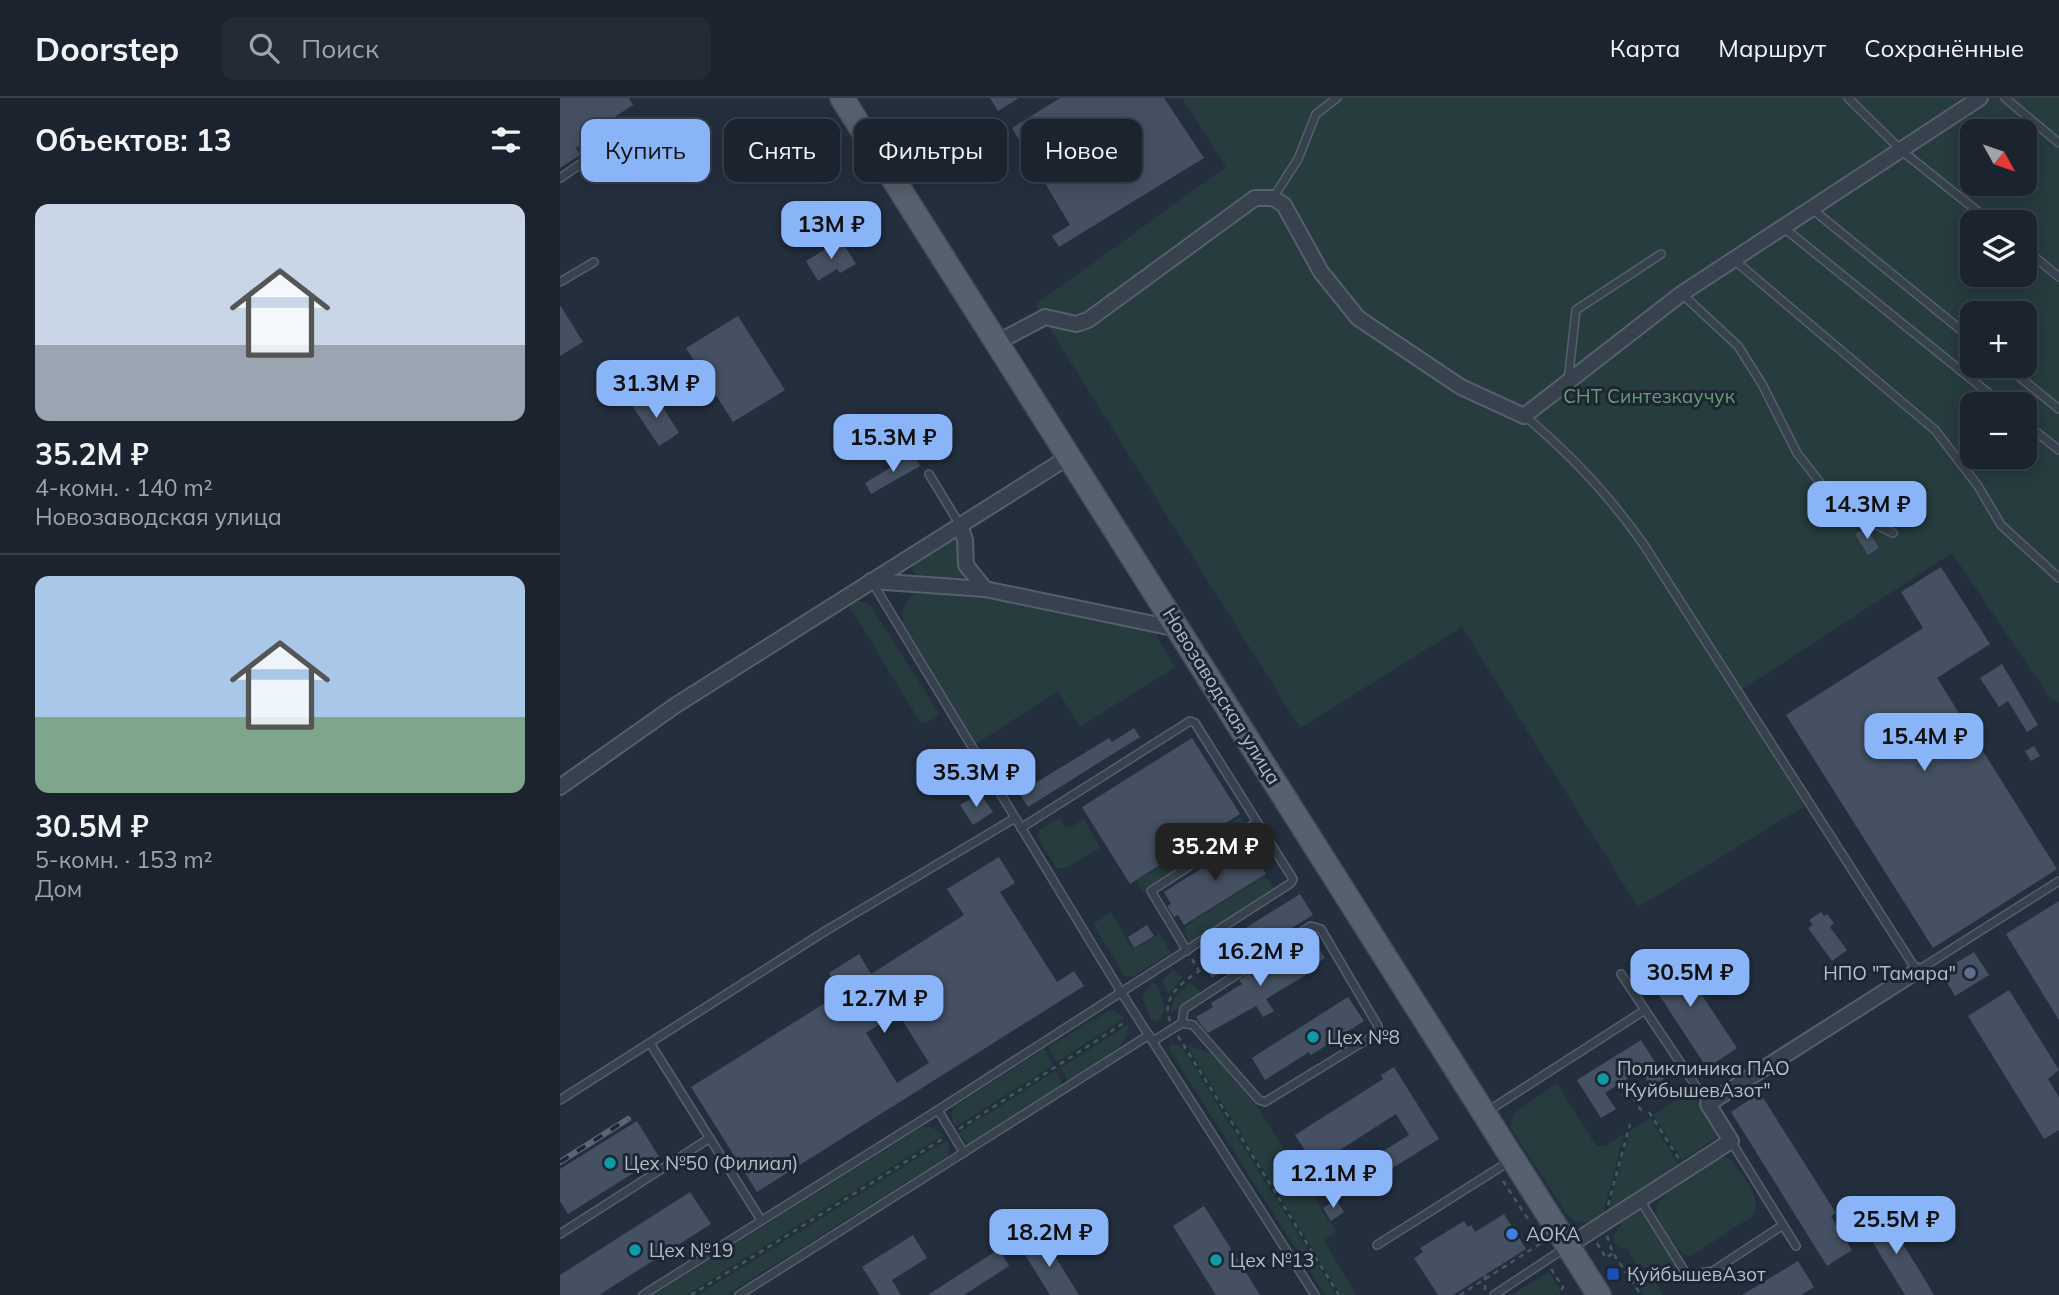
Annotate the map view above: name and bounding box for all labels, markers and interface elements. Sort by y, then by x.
search box [221,17,711,80]
text: Doorstep [35,28,179,69]
icon: search [245,29,283,67]
text: Поиск [301,32,379,65]
text: Карта [1610,33,1680,63]
text: Маршрут [1718,33,1826,63]
text: Сохранённые [1864,33,2024,63]
chip: Купить [581,119,710,182]
chip: Снять [724,119,840,182]
chip: Фильтры [854,119,1007,182]
chip: Новое [1021,119,1142,182]
north arrow [1960,119,2037,196]
map controls [1960,119,2037,469]
text: Объектов: 13 [35,121,232,159]
icon: filters [487,121,525,159]
pin: 13M ₽ [782,202,880,261]
text: 13M ₽ [797,209,865,238]
button: layers [1960,210,2037,287]
icon: home [217,250,343,376]
button: + [1960,301,2037,378]
pin: 31.3M ₽ [591,360,721,420]
text: 31.3M ₽ [612,368,700,397]
park label: СНТ Синтезкаучук [1563,384,1736,408]
button: − [1960,392,2037,469]
pin: 15.3M ₽ [828,414,958,474]
text: 15.3M ₽ [849,422,937,451]
text: 35.2M ₽ [35,435,149,473]
text: 4-комн. · 140 m² [35,473,213,502]
pin: 14.3M ₽ [1802,482,1932,541]
text: 14.3M ₽ [1823,489,1911,518]
text: Новозаводская улица [35,502,282,531]
street label: Новозаводская улица [1158,603,1286,789]
icon: home [217,622,343,748]
pin: 15.4M ₽ [1859,714,1989,773]
text: 15.4M ₽ [1880,721,1968,750]
pin: 35.3M ₽ [911,750,1041,809]
text: 35.3M ₽ [932,757,1020,786]
text: 30.5M ₽ [35,807,149,845]
pin: 35.2M ₽ [1150,824,1280,883]
text: 35.2M ₽ [1171,831,1259,860]
text: 5-комн. · 153 m² [35,845,213,874]
text: Дом [35,874,82,903]
pin: 16.2M ₽ [1195,928,1325,988]
text: 16.2M ₽ [1216,936,1304,965]
pin: 30.5M ₽ [1625,950,1755,1009]
text: 30.5M ₽ [1646,957,1734,986]
place label: НПО "Тамара" [1823,961,1956,985]
marker: НПО "Тамара" [1962,965,1978,981]
pin: 12.7M ₽ [819,976,949,1035]
text: 12.7M ₽ [840,983,928,1012]
place label: Цех №8 [1327,1025,1400,1049]
marker: Цех №8 [1305,1029,1321,1045]
place label: Поликлиника ПАО "КуйбышевАзот" [1617,1056,1790,1102]
marker: Поликлиника ПАО "КуйбышевАзот" [1595,1071,1611,1087]
pin: 12.1M ₽ [1268,1150,1398,1210]
place label: Цех №50 (Филиал) [624,1151,798,1175]
marker: Цех №50 (Филиал) [602,1155,618,1171]
text: 12.1M ₽ [1289,1158,1377,1187]
pin: 25.5M ₽ [1831,1196,1961,1256]
text: 25.5M ₽ [1852,1204,1940,1233]
pin: 18.2M ₽ [984,1210,1114,1269]
text: 18.2M ₽ [1005,1217,1093,1246]
place label: АОКА [1526,1222,1580,1246]
marker: АОКА [1504,1226,1520,1242]
place label: Цех №19 [649,1238,733,1262]
marker: Цех №19 [627,1242,643,1258]
place label: Цех №13 [1230,1248,1314,1272]
marker: Цех №13 [1208,1252,1224,1268]
place label: КуйбышевАзот [1627,1262,1766,1286]
marker: КуйбышевАзот [1605,1266,1621,1282]

